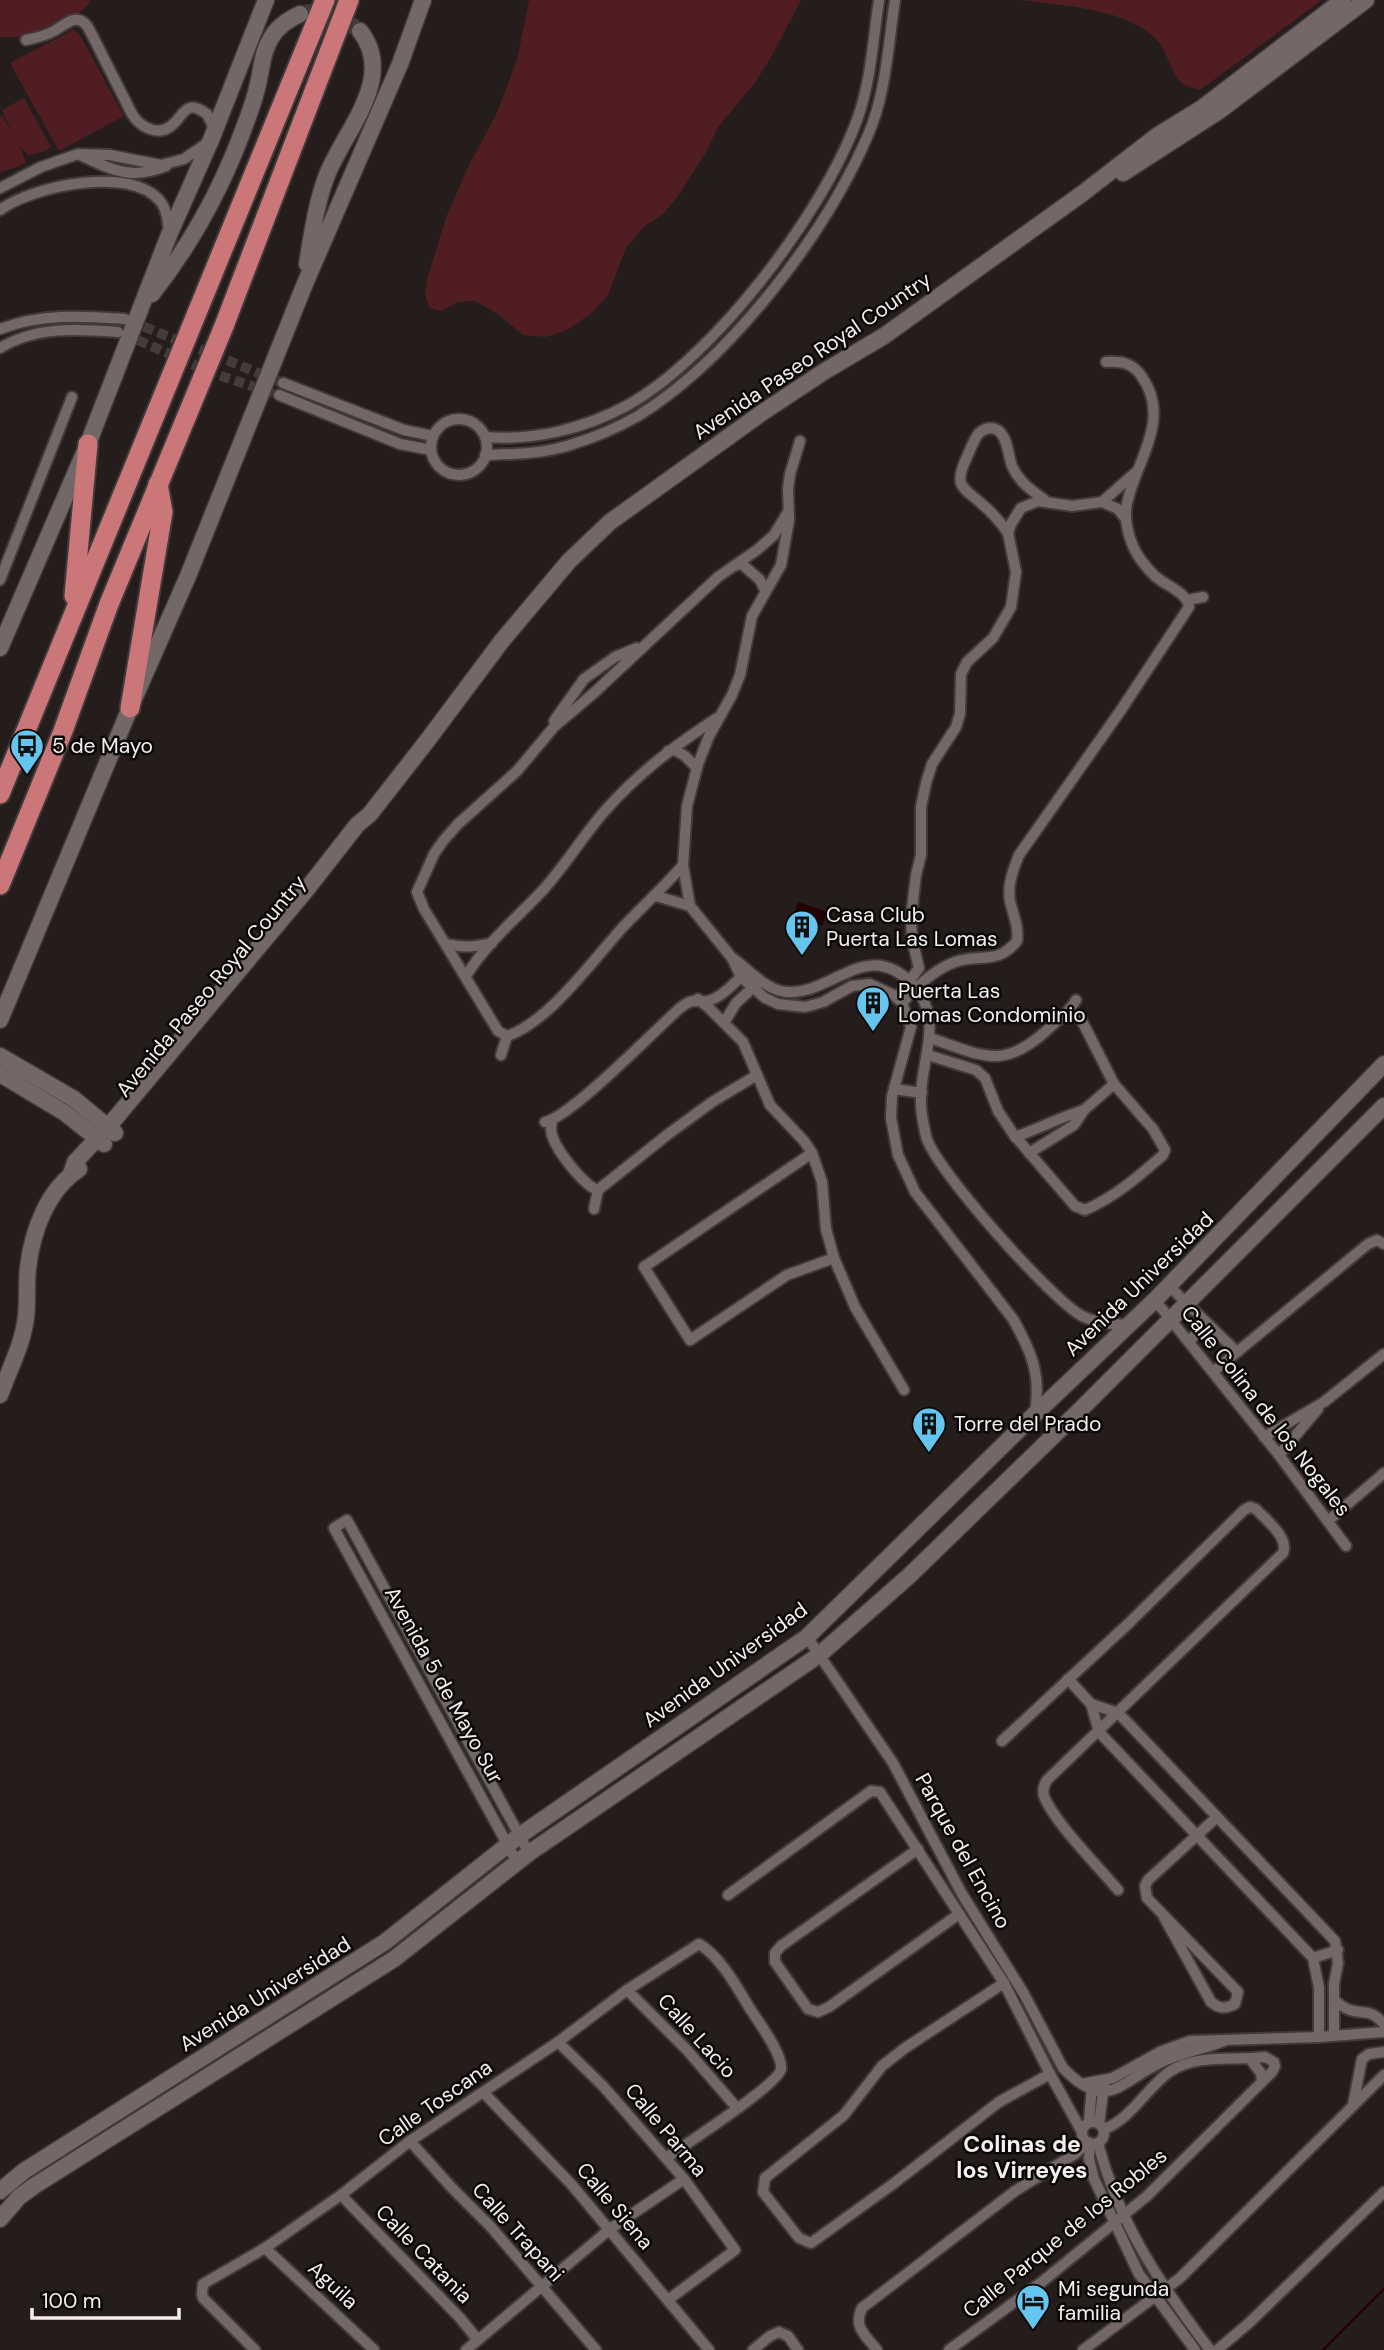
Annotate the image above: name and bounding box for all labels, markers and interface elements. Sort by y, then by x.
street label: Avenida Paseo Royal Country [687,265,937,446]
bus stop icon: 5 de Mayo [8,727,46,776]
place label: 5 de Mayo [52,732,153,760]
street label: Avenida Paseo Royal Country [110,869,312,1103]
place label: Casa Club Puerta Las Lomas [826,901,998,953]
building icon: Casa Club Puerta Las Lomas [783,908,821,957]
place label: Puerta Las Lomas Condominio [898,977,1086,1029]
building icon: Puerta Las Lomas Condominio [854,984,892,1033]
street label: Avenida Universidad [1058,1205,1220,1363]
street label: Calle Colina de los Nogales [1175,1300,1357,1522]
building icon: Torre del Prado [910,1405,948,1454]
place label: Torre del Prado [954,1410,1101,1438]
street label: Avenida 5 de Mayo Sur [378,1581,510,1789]
street label: Avenida Universidad [637,1596,813,1734]
street label: Parque del Encino [909,1768,1017,1934]
street label: Avenida Universidad [174,1930,356,2058]
street label: Calle Lacio [651,1987,743,2085]
street label: Calle Toscana [372,2053,498,2153]
street label: Calle Parma [619,2077,713,2183]
district label: Colinas de los Virreyes [956,2129,1088,2185]
street label: Calle Parque de los Robles [957,2142,1173,2324]
street label: Calle Siena [570,2156,660,2256]
street label: Calle Trapani [466,2176,570,2288]
street label: Calle Catania [370,2198,478,2310]
street label: Aguila [302,2255,364,2315]
place label: Mi segunda familia [1058,2275,1169,2327]
scale bar [32,2276,178,2320]
hotel icon: Mi segunda familia [1014,2282,1052,2331]
text: 100 m [42,2287,102,2315]

